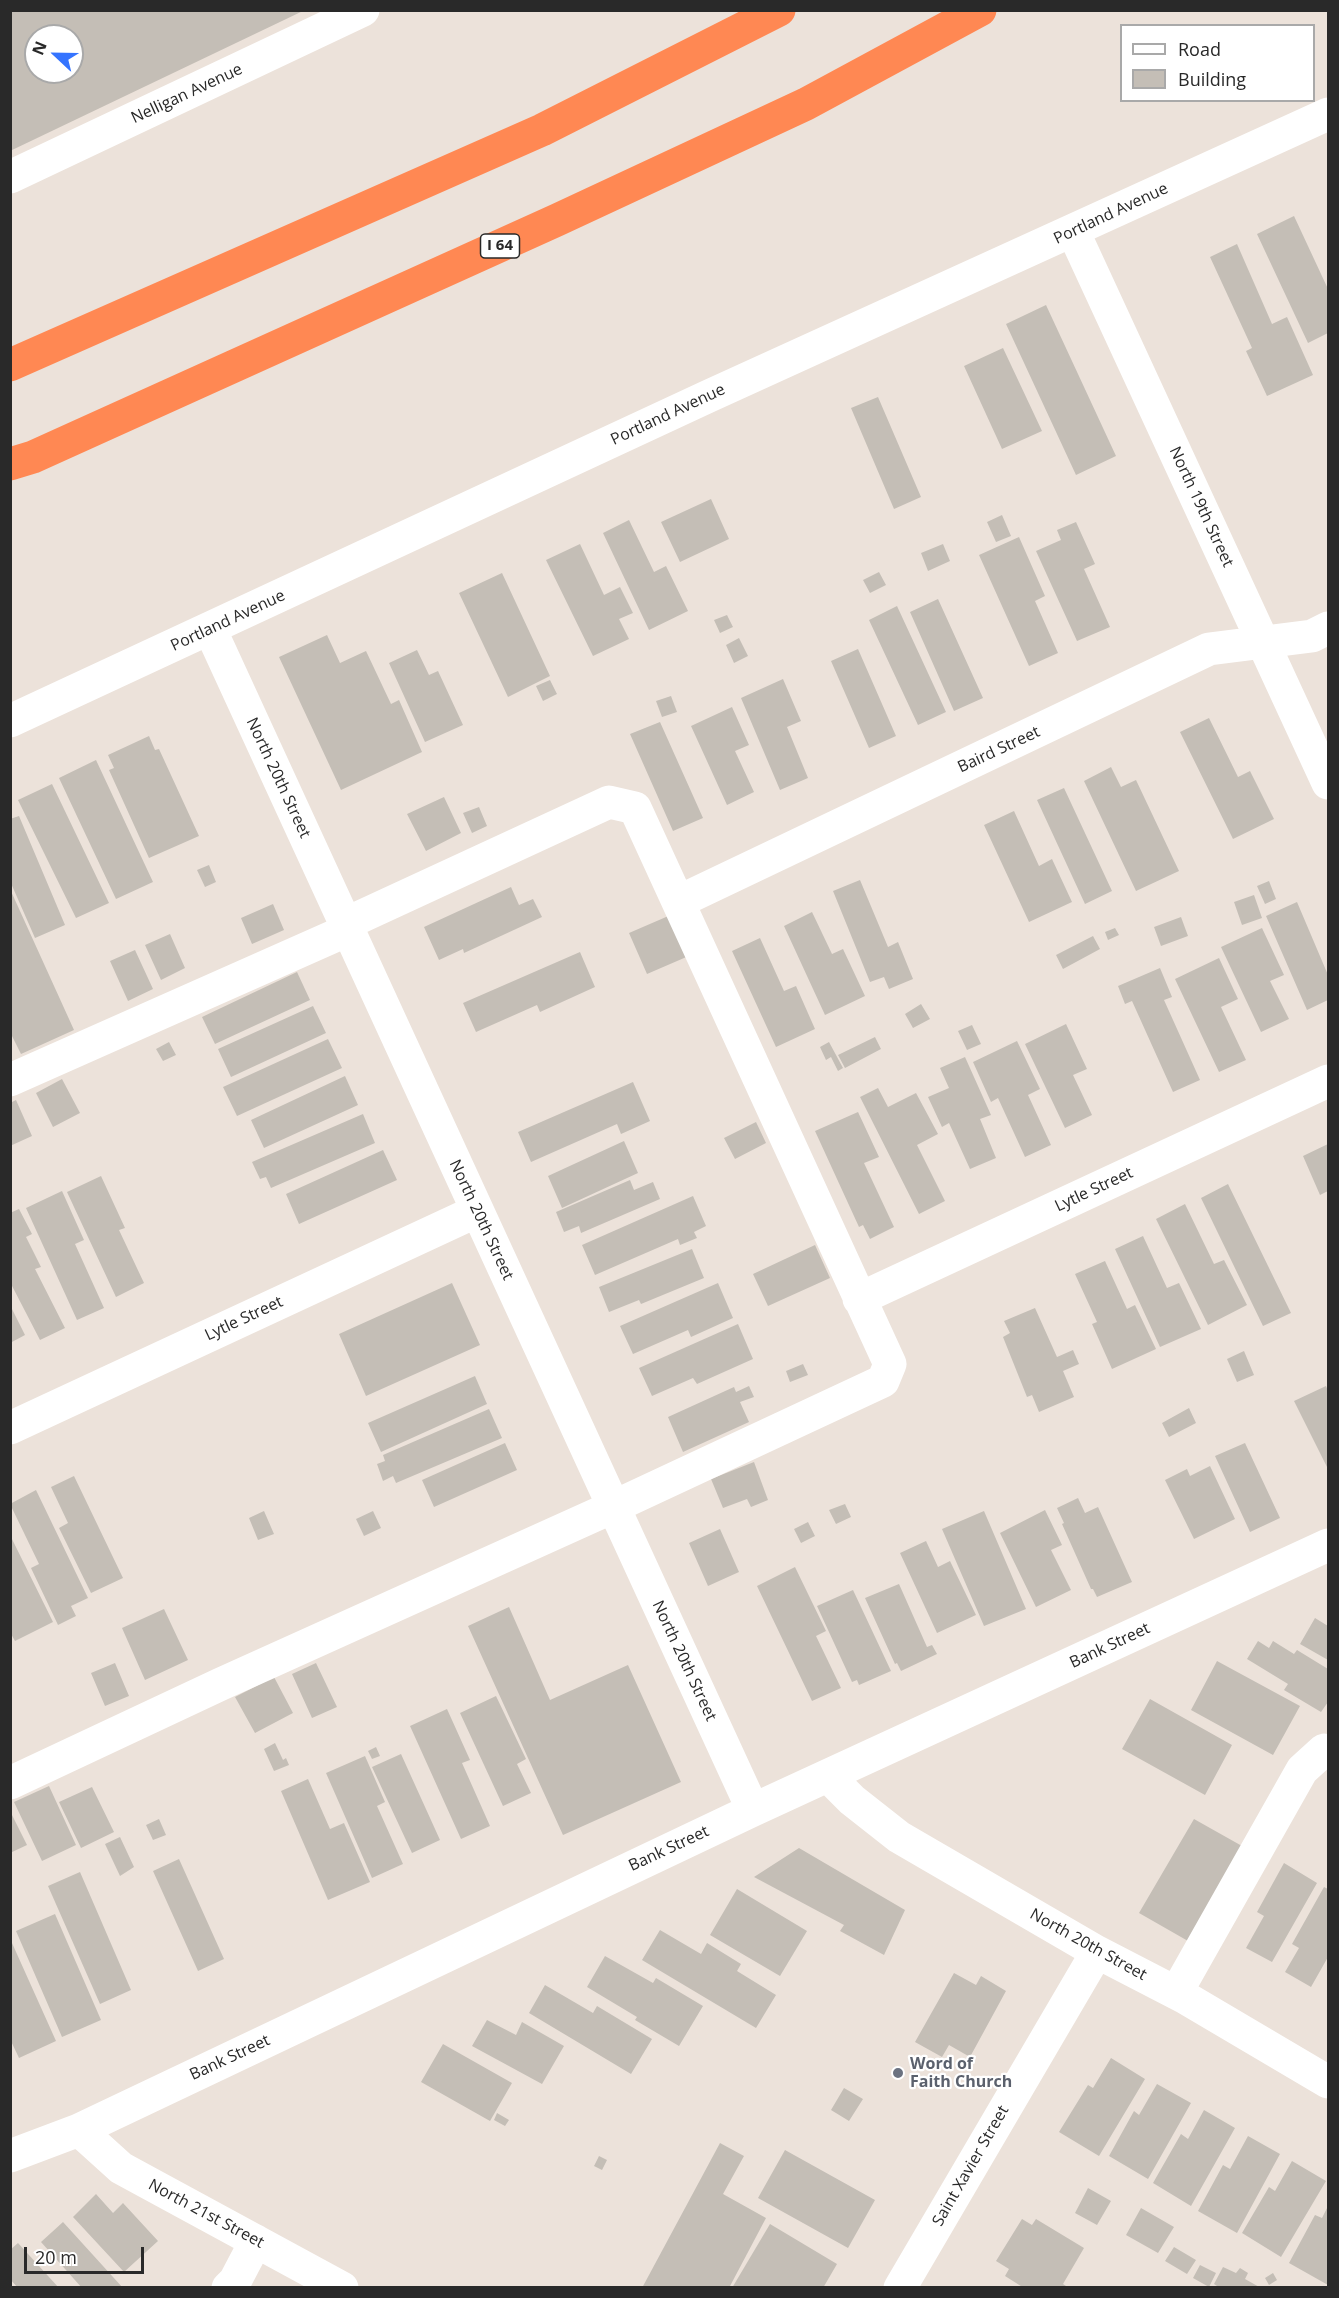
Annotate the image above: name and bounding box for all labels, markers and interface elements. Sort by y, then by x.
north arrow [24,24,84,84]
legend [1120,24,1315,102]
text: Road [1178,37,1221,61]
text: N [27,38,52,58]
street label: Nelligan Avenue [128,60,246,128]
text: Building [1178,67,1246,91]
street label: Portland Avenue [1051,179,1171,249]
road number: I 64 [480,234,520,258]
street label: Portland Avenue [608,380,728,450]
street label: North 19th Street [1165,444,1237,570]
street label: Portland Avenue [168,586,288,656]
street label: North 20th Street [242,715,314,841]
street label: Baird Street [955,723,1043,777]
street label: North 20th Street [445,1157,517,1283]
street label: Lytle Street [1052,1164,1136,1216]
street label: Lytle Street [202,1293,286,1345]
street label: North 20th Street [648,1598,720,1724]
street label: Bank Street [1067,1619,1153,1673]
street label: Bank Street [626,1822,712,1876]
street label: North 20th Street [1026,1905,1150,1985]
street label: Bank Street [187,2031,273,2085]
place label: Word of Faith Church [910,2054,1012,2092]
marker: Word of Faith Church [891,2066,905,2080]
street label: Saint Xavier Street [929,2102,1013,2230]
street label: North 21st Street [145,2175,267,2253]
scale bar [27,2235,147,2273]
text: 20 m [35,2245,77,2269]

